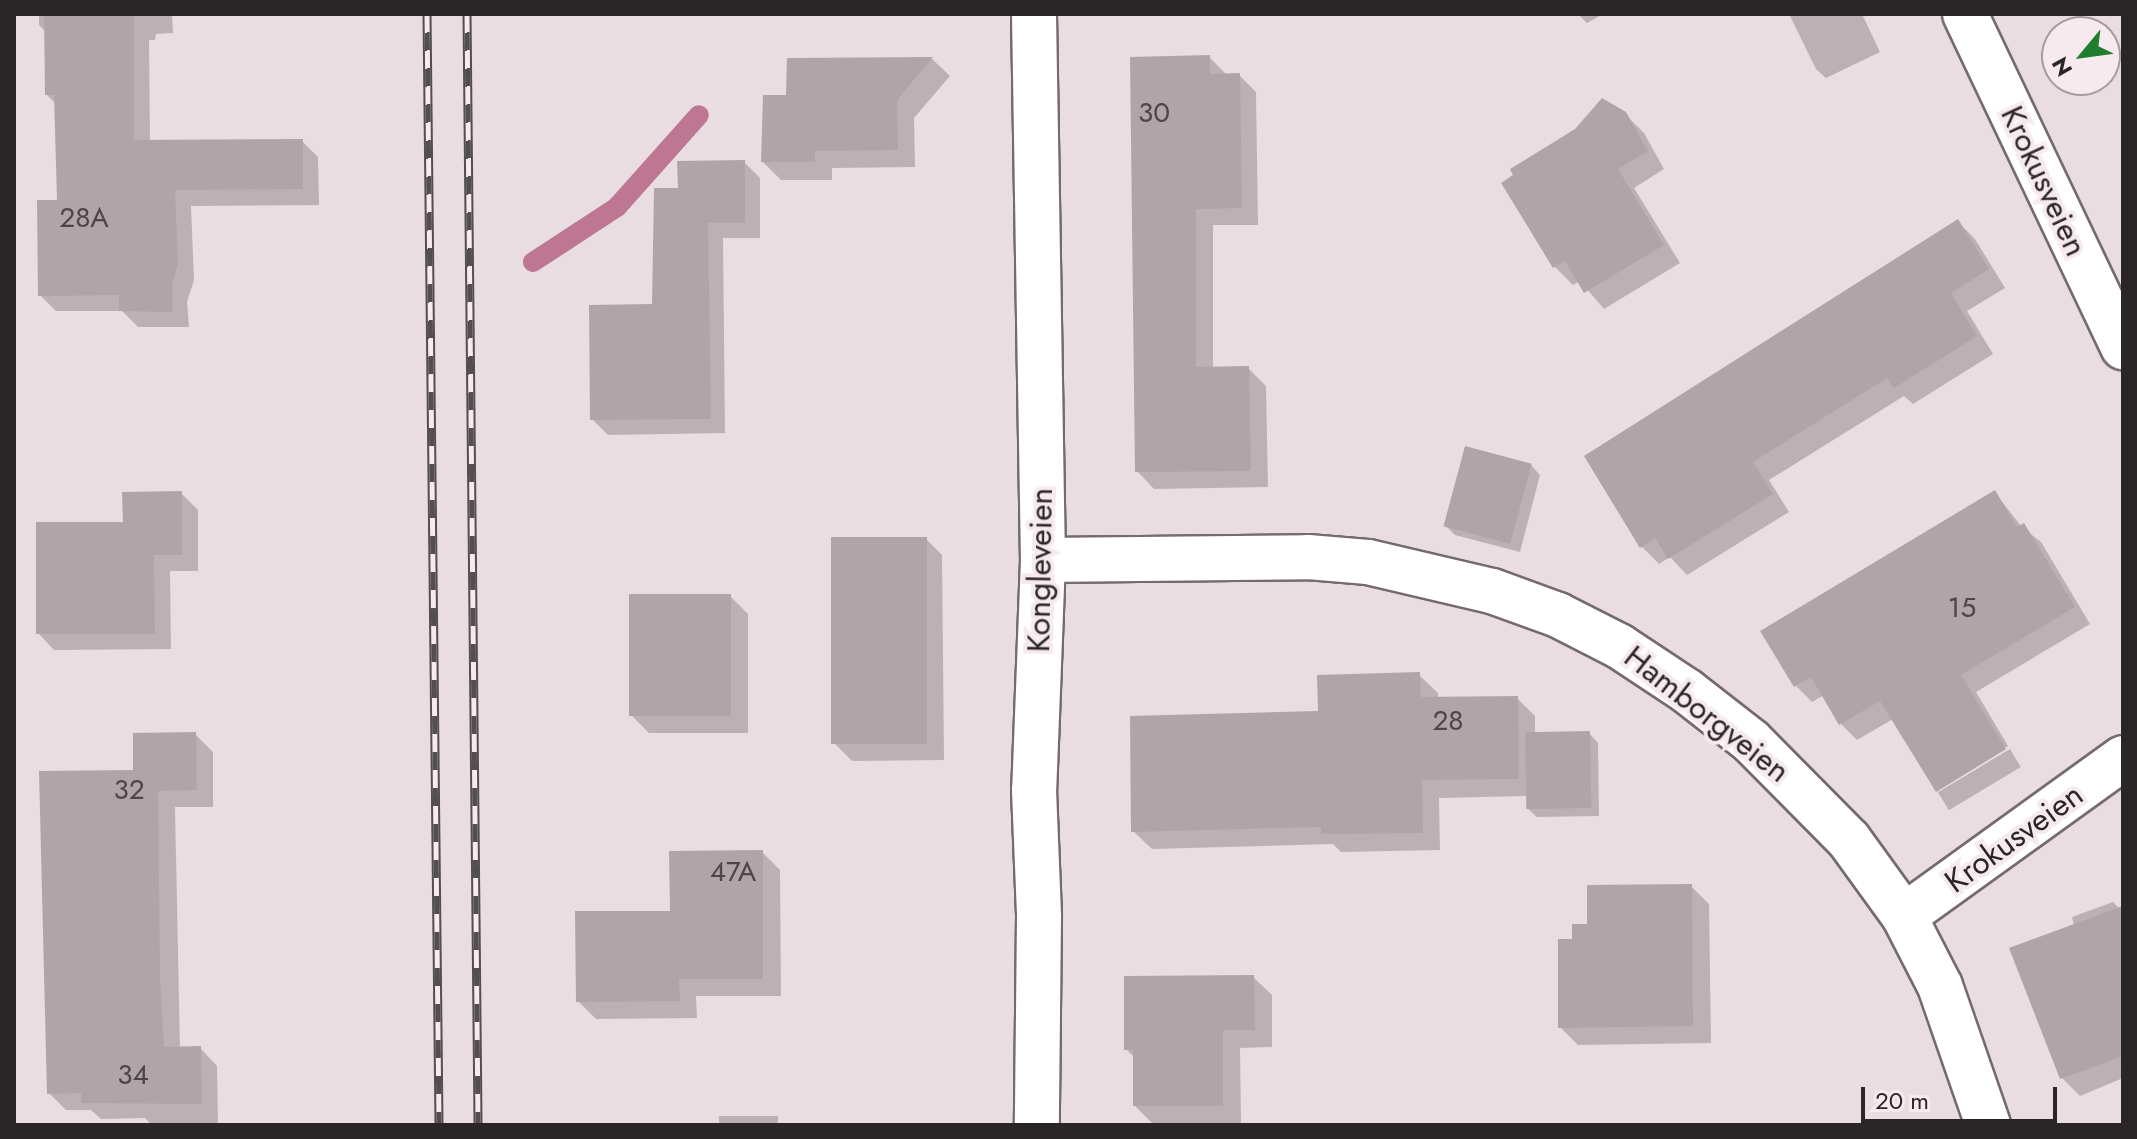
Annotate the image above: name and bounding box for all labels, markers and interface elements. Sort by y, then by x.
north arrow [2041,16,2121,96]
text: N [2044,51,2080,82]
house number: 30 [1138,96,1170,130]
street label: Krokusveien [1993,100,2095,262]
house number: 28A [59,201,109,235]
street label: Kongleveien [1019,487,1061,653]
house number: 15 [1948,591,1976,625]
street label: Hamborgveien [1617,638,1797,790]
house number: 28 [1432,704,1464,738]
house number: 32 [113,773,145,807]
street label: Krokusveien [1938,775,2090,901]
house number: 47A [710,855,756,889]
house number: 34 [117,1058,149,1092]
scale bar [1865,1071,2061,1121]
text: 20 m [1875,1083,1929,1118]

